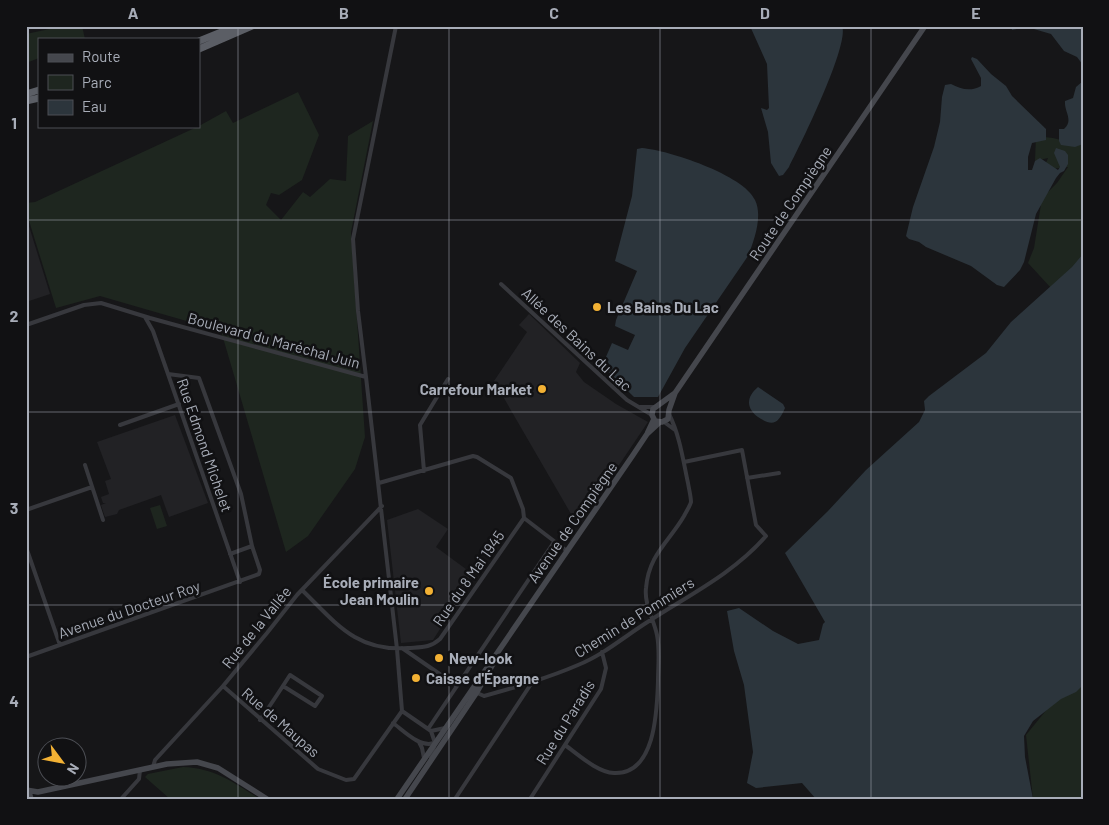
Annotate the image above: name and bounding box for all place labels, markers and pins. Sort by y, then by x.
place label: Les Bains Du Lac [607,298,719,316]
marker: Les Bains Du Lac [591,301,603,313]
place label: Carrefour Market [420,380,532,398]
marker: Carrefour Market [536,383,548,395]
place label: École primaire Jean Moulin [323,573,419,608]
marker: École primaire Jean Moulin [423,585,435,597]
place label: New-look [449,649,513,667]
marker: New-look [433,652,445,664]
place label: Caisse d'Épargne [426,669,539,687]
marker: Caisse d'Épargne [410,672,422,684]

